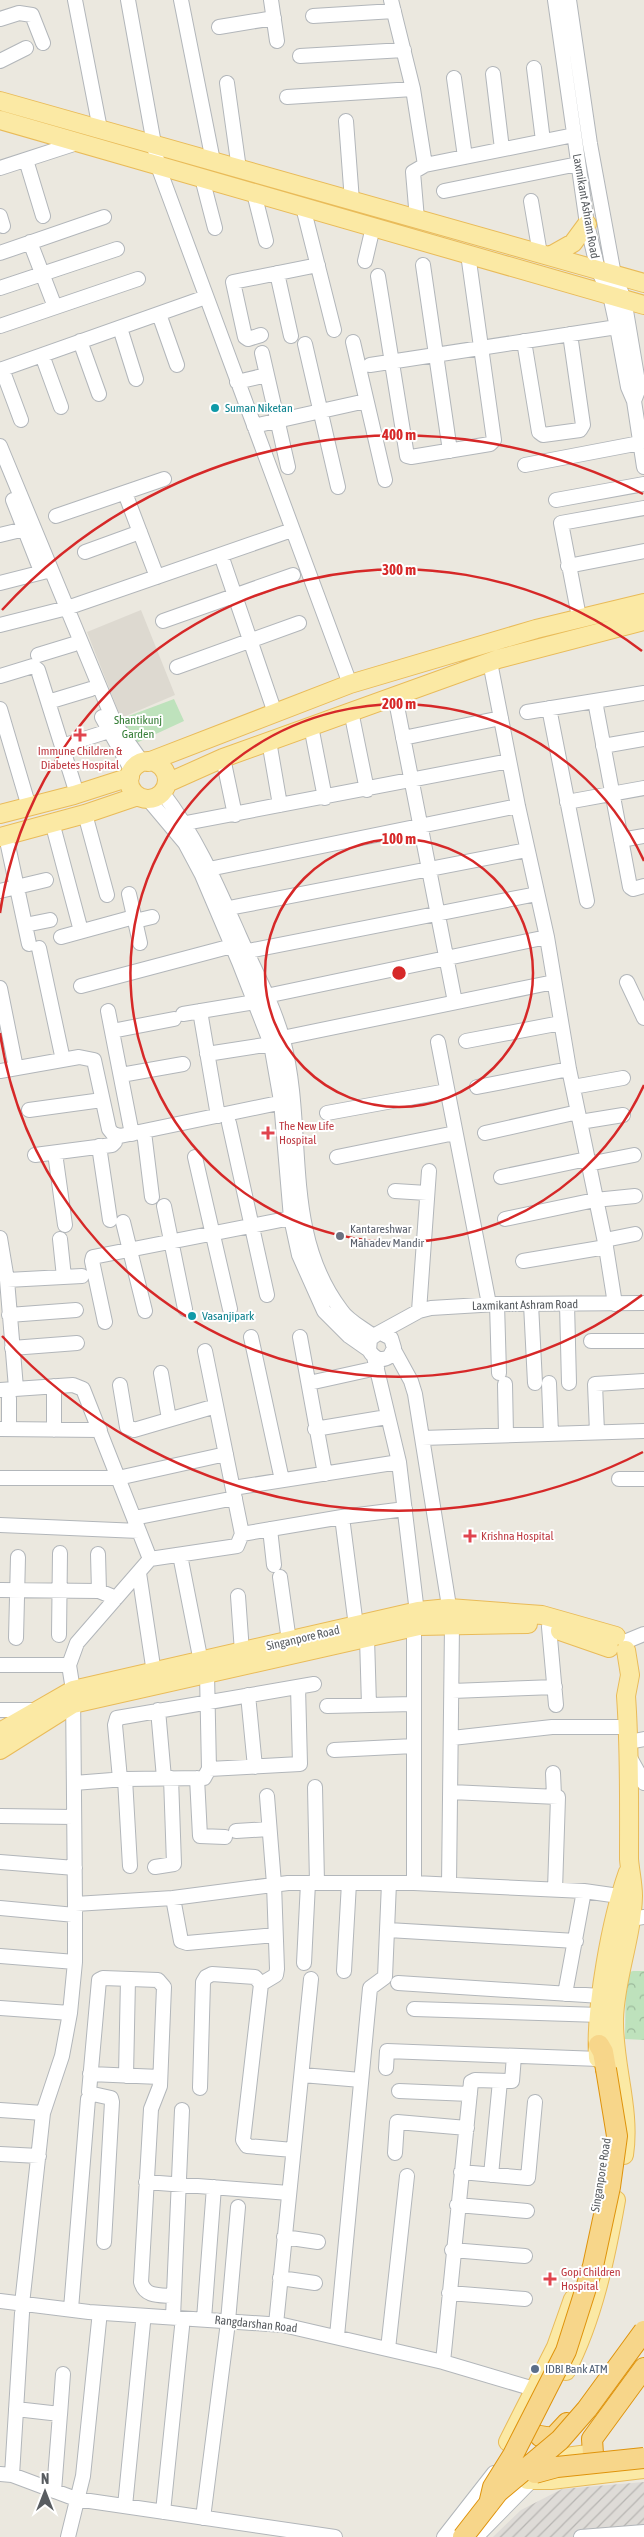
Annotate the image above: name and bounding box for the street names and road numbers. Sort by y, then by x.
street label: Laxmikant Ashram Road [570,152,602,260]
street label: Laxmikant Ashram Road [472,1297,578,1313]
street label: Singanpore Road [265,1623,341,1653]
street label: Singanpore Road [588,2137,614,2213]
street label: Rangdarshan Road [214,2313,298,2335]

